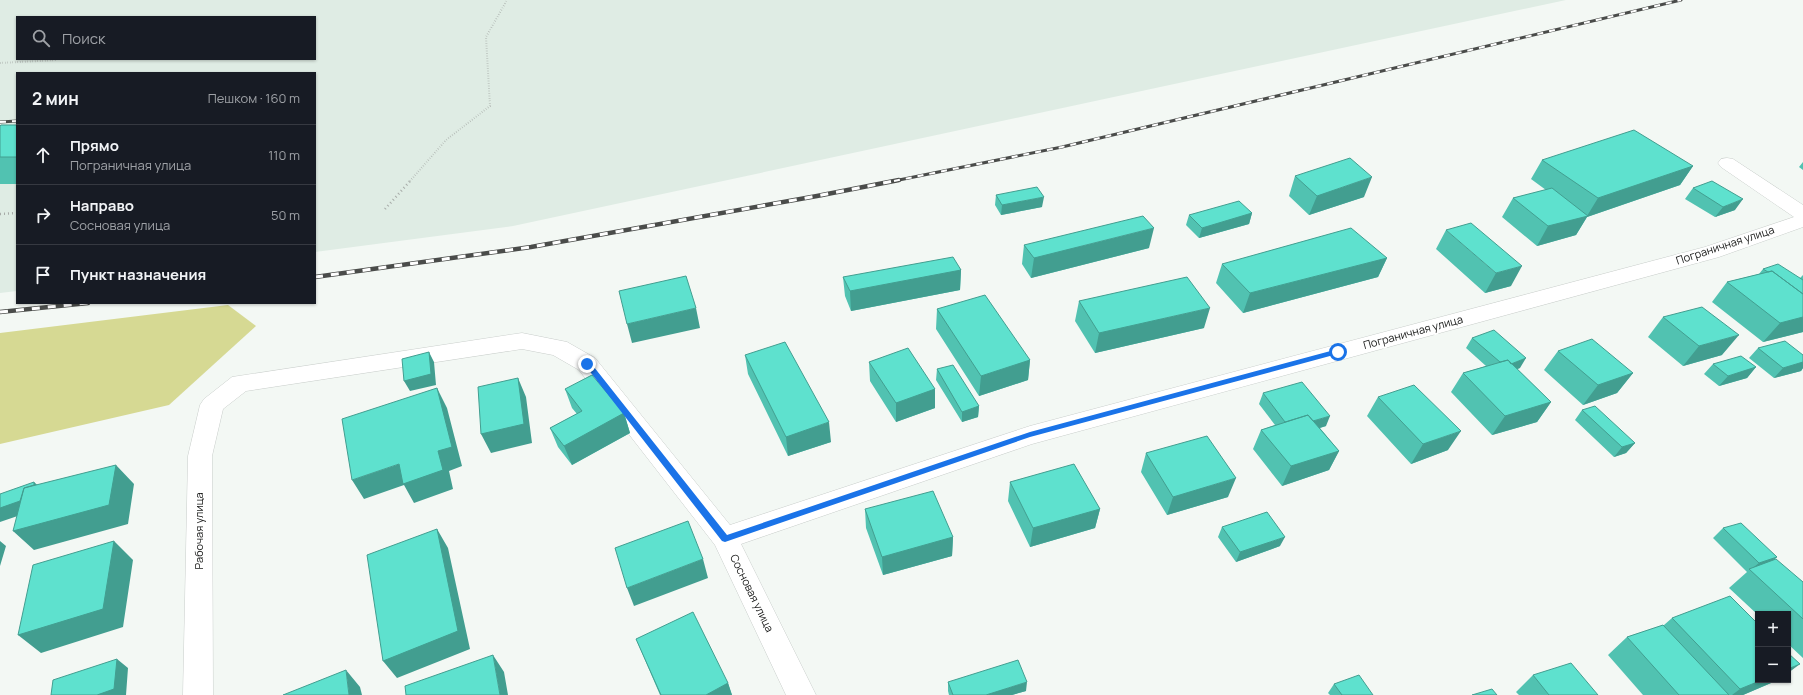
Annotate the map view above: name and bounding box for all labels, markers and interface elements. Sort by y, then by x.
search box [16,16,316,60]
icon: search [30,27,52,49]
text: Поиск [62,28,106,49]
text: 2 мин [32,87,79,110]
text: Пешком · 160 m [208,89,300,107]
text: Прямо [70,135,119,156]
icon: ahead [32,144,54,166]
text: 110 m [268,146,300,164]
text: Пограничная улица [70,156,191,174]
text: Направо [70,195,134,216]
icon: right [32,204,54,226]
text: 50 m [271,206,300,224]
text: Сосновая улица [70,216,170,234]
street label: Пограничная улица [1674,222,1776,268]
icon: arrive [32,264,54,286]
text: Пункт назначения [70,264,206,285]
street label: Пограничная улица [1361,311,1464,352]
route start [1329,343,1347,361]
route end [578,355,596,373]
street label: Рабочая улица [191,492,206,570]
street label: Сосновая улица [727,551,778,634]
map controls [1755,611,1791,683]
button: + [1755,611,1791,647]
button: − [1755,647,1791,683]

